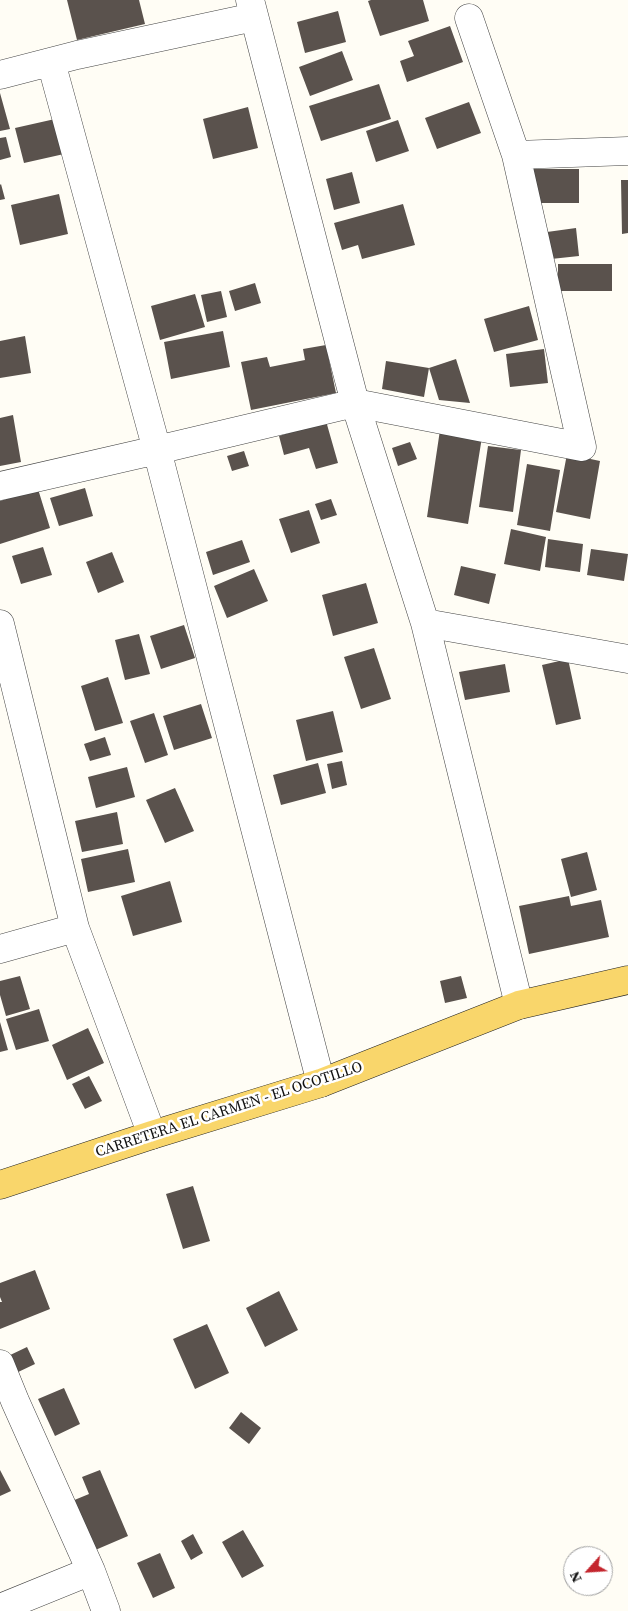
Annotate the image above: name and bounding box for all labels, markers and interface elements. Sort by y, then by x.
street label: CARRETERA EL CARMEN - EL OCOTILLO [93,1058,365,1162]
north arrow [563,1546,613,1596]
text: N [564,1568,587,1586]

